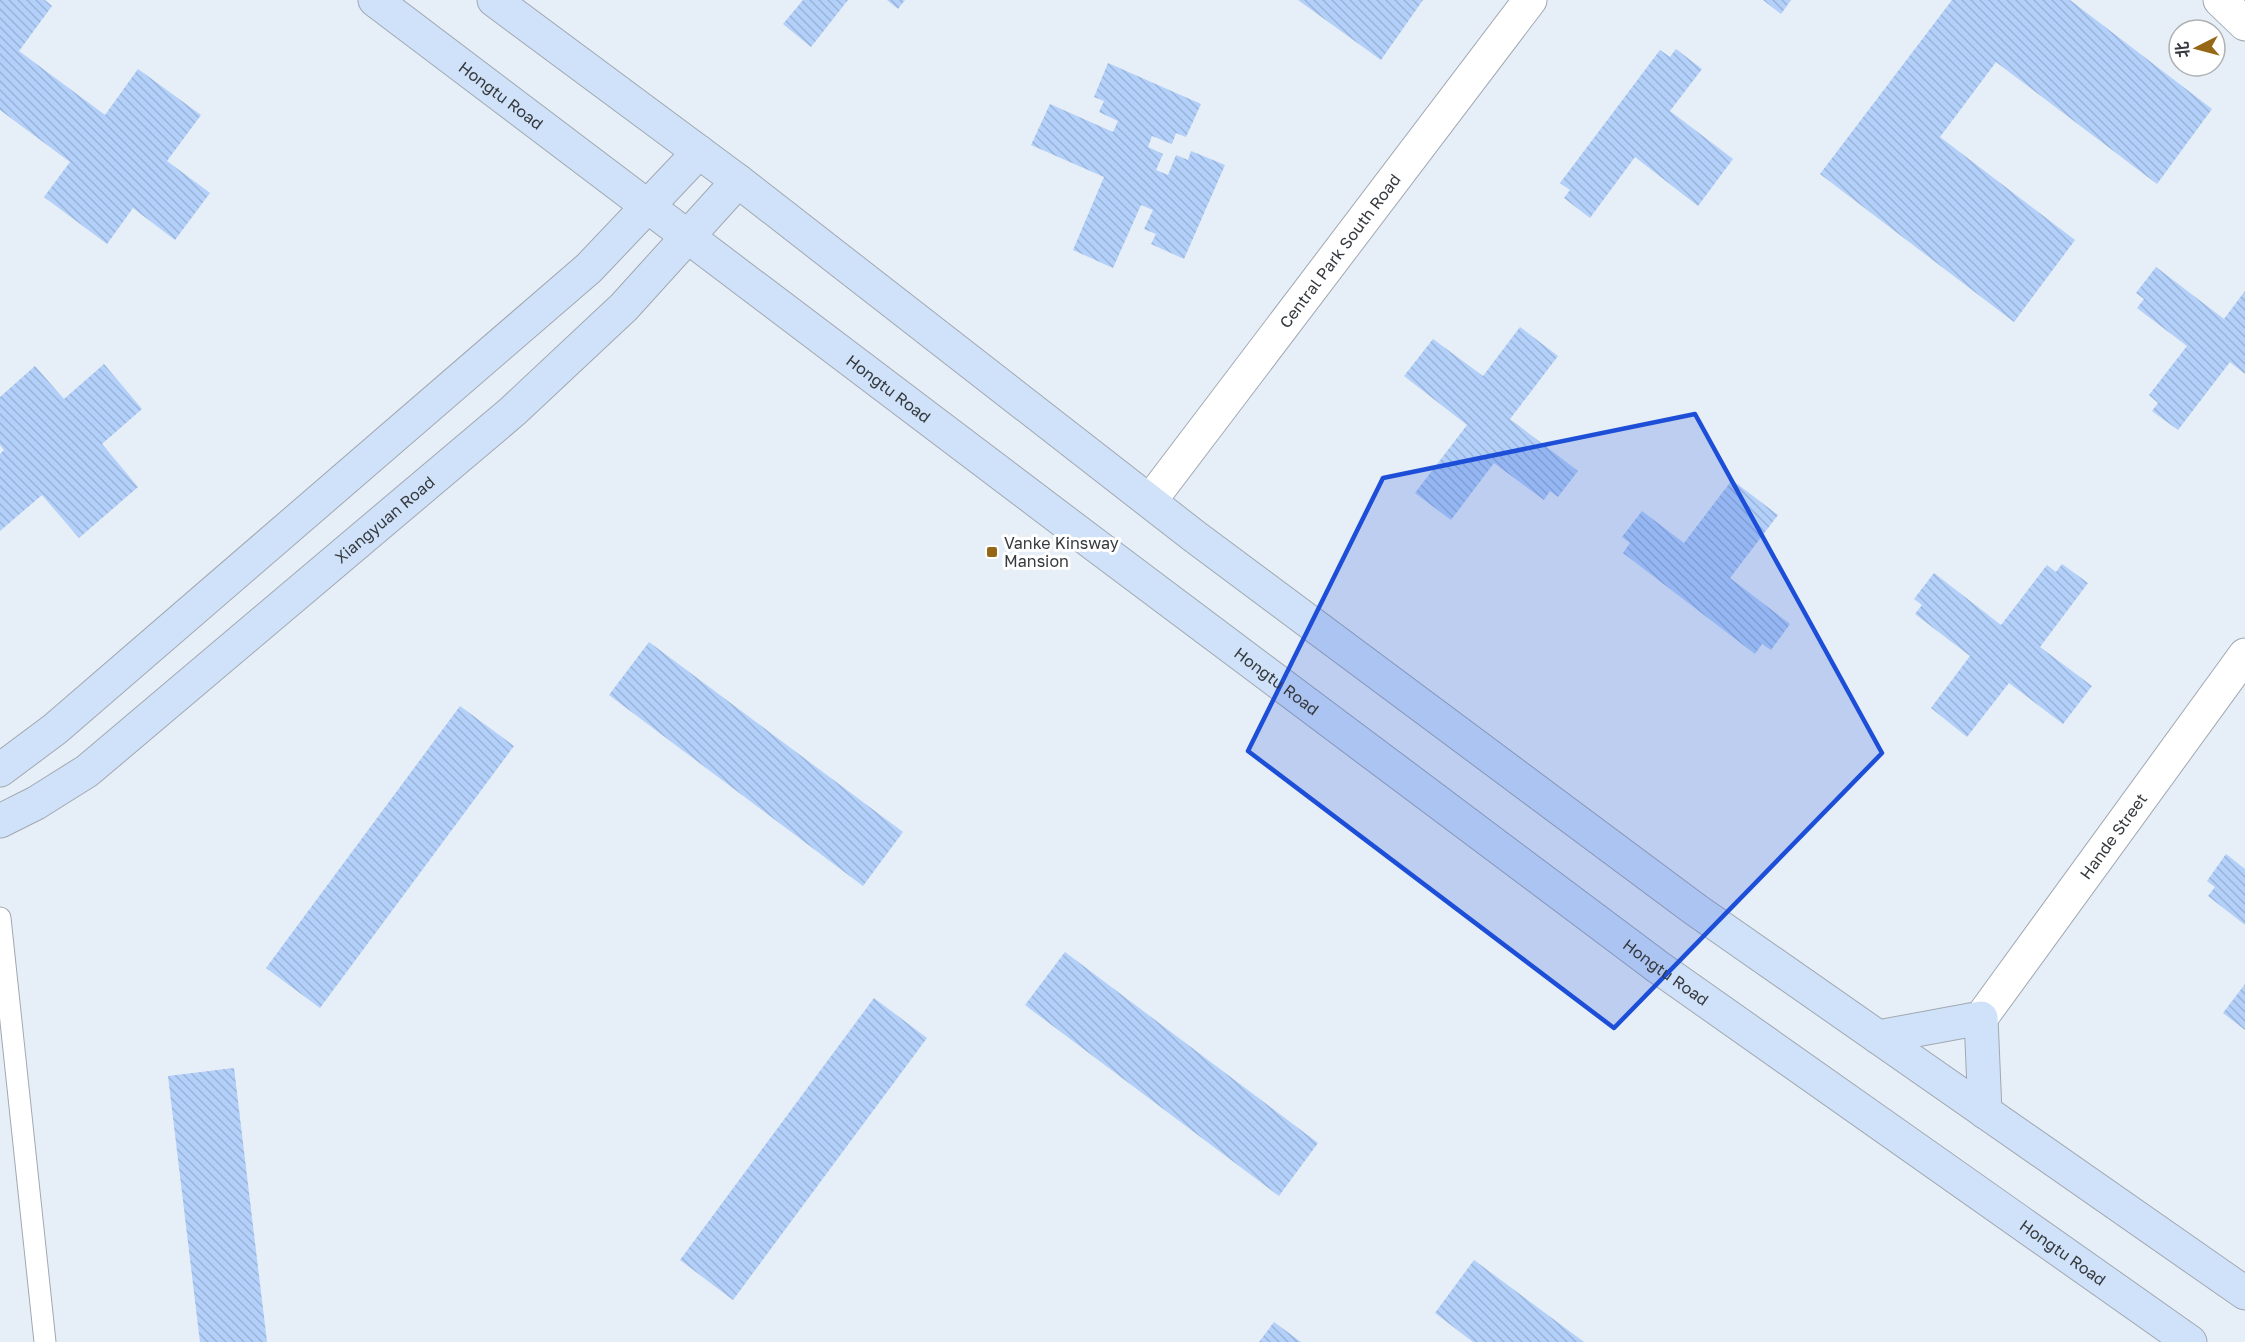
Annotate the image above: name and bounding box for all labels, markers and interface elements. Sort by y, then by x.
north arrow [2167,18,2227,78]
text: 北 [2171,41,2193,59]
street label: Hongtu Road [455,57,547,134]
street label: Central Park South Road [1275,170,1405,332]
street label: Hongtu Road [842,350,935,427]
street label: Xiangyuan Road [331,472,438,567]
place label: Vanke Kinsway Mansion [1004,533,1119,571]
marker: Vanke Kinsway Mansion [985,545,999,559]
street label: Hongtu Road [1230,643,1323,719]
street label: Hande Street [2075,789,2151,883]
street label: Hongtu Road [1619,934,1713,1010]
street label: Hongtu Road [2016,1215,2110,1290]

